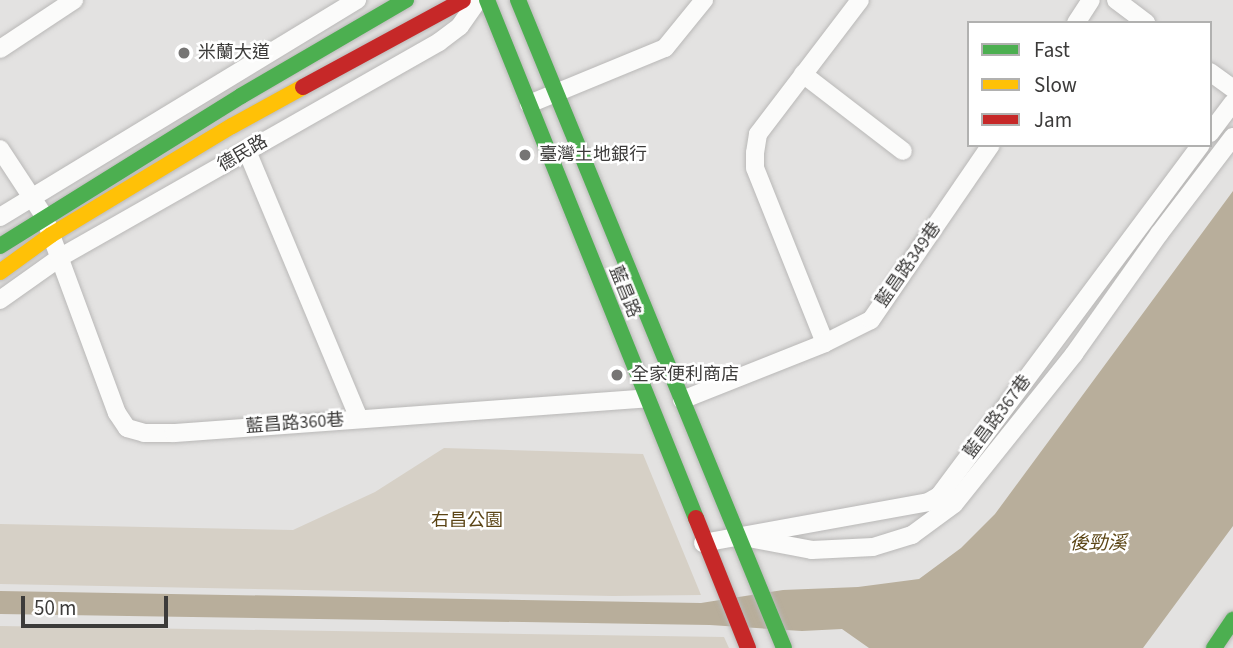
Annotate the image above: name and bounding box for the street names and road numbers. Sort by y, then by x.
street label: 德民路 [214,131,272,177]
street label: 藍昌路349巷 [872,218,946,312]
street label: 藍昌路 [604,263,644,321]
street label: 藍昌路367巷 [960,371,1036,463]
street label: 藍昌路360巷 [245,410,345,438]

